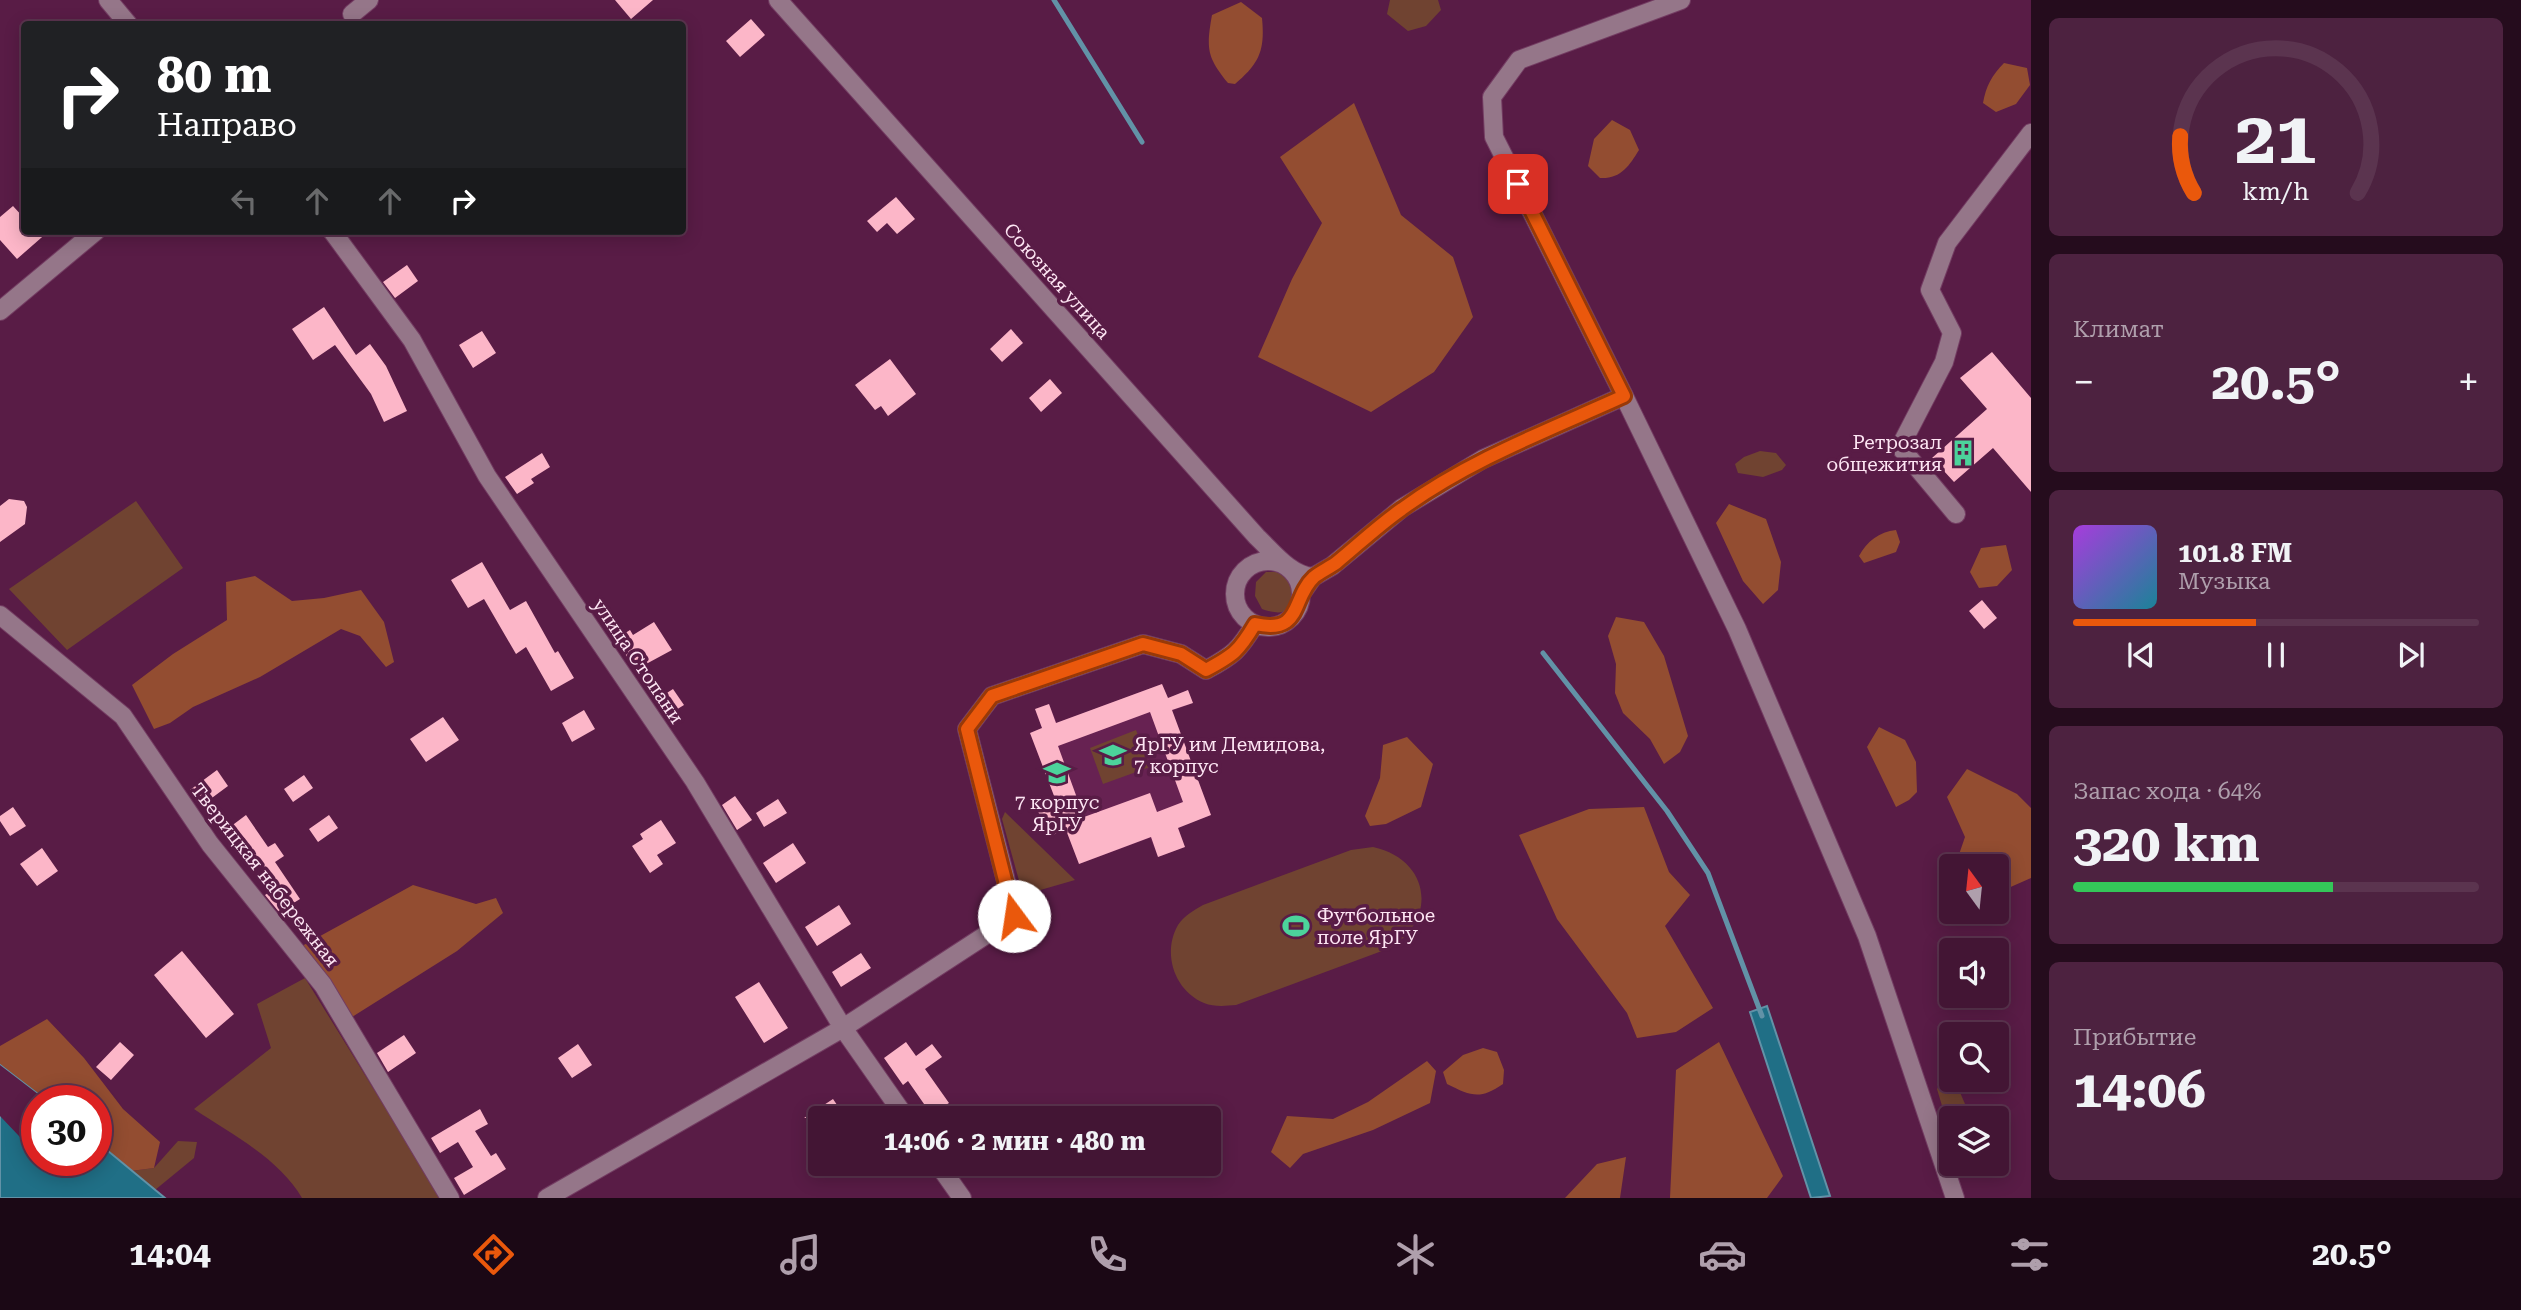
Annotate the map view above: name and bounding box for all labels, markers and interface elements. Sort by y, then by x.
text: 80 m [157,47,272,104]
icon: right [42,49,133,140]
text: 21 [2235,96,2317,181]
text: Направо [157,106,297,144]
pin [1488,154,1548,214]
icon: arrive [1499,165,1537,203]
text: km/h [2243,177,2309,206]
icon: left [225,182,263,220]
icon: ahead [298,182,336,220]
icon: ahead [371,182,409,220]
icon: right [444,182,482,220]
street label: Союзная улица [999,218,1116,344]
text: Климат [2073,316,2164,343]
text: 20.5° [2211,351,2341,412]
text: − [2073,360,2094,404]
text: + [2458,360,2479,404]
place label: Ретрозал общежития [1827,431,1942,476]
building icon: Ретрозал общежития [1948,438,1978,468]
text: 101.8 FM [2178,538,2292,568]
text: Музыка [2178,568,2270,595]
street label: улица Стопани [588,594,689,728]
icon: previous [2122,636,2160,674]
icon: pause [2257,636,2295,674]
icon: next [2392,636,2430,674]
place label: ЯрГУ им Демидова, 7 корпус [1134,733,1325,778]
school or university icon: ЯрГУ им Демидова, 7 корпус [1098,740,1128,770]
school or university icon: 7 корпус ЯрГУ [1042,758,1072,788]
text: Запас хода · 64% [2073,778,2262,805]
street label: Тверицкая набережная [186,779,344,972]
place label: 7 корпус ЯрГУ [1015,791,1099,836]
text: 320 km [2073,813,2260,874]
north arrow [1939,854,2009,924]
map controls [1939,854,2009,1176]
position arrow [977,879,1051,953]
place label: Футбольное поле ЯрГУ [1317,904,1435,949]
sports icon: Футбольное поле ЯрГУ [1281,911,1311,941]
button: sound [1939,938,2009,1008]
button: search [1939,1022,2009,1092]
text: Прибытие [2073,1024,2196,1051]
text: 14:06 [2073,1059,2206,1120]
speed limit sign: 30 [21,1085,112,1176]
button: layers [1939,1106,2009,1176]
text: 14:06 · 2 мин · 480 m [884,1126,1145,1156]
icon: directions [469,1230,518,1279]
icon: music [776,1230,825,1279]
icon: phone [1083,1230,1132,1279]
icon: climate [1391,1230,1440,1279]
icon: car [1698,1230,1747,1279]
icon: filters [2005,1230,2054,1279]
text: 14:04 [129,1235,211,1273]
text: 20.5° [2312,1235,2392,1273]

